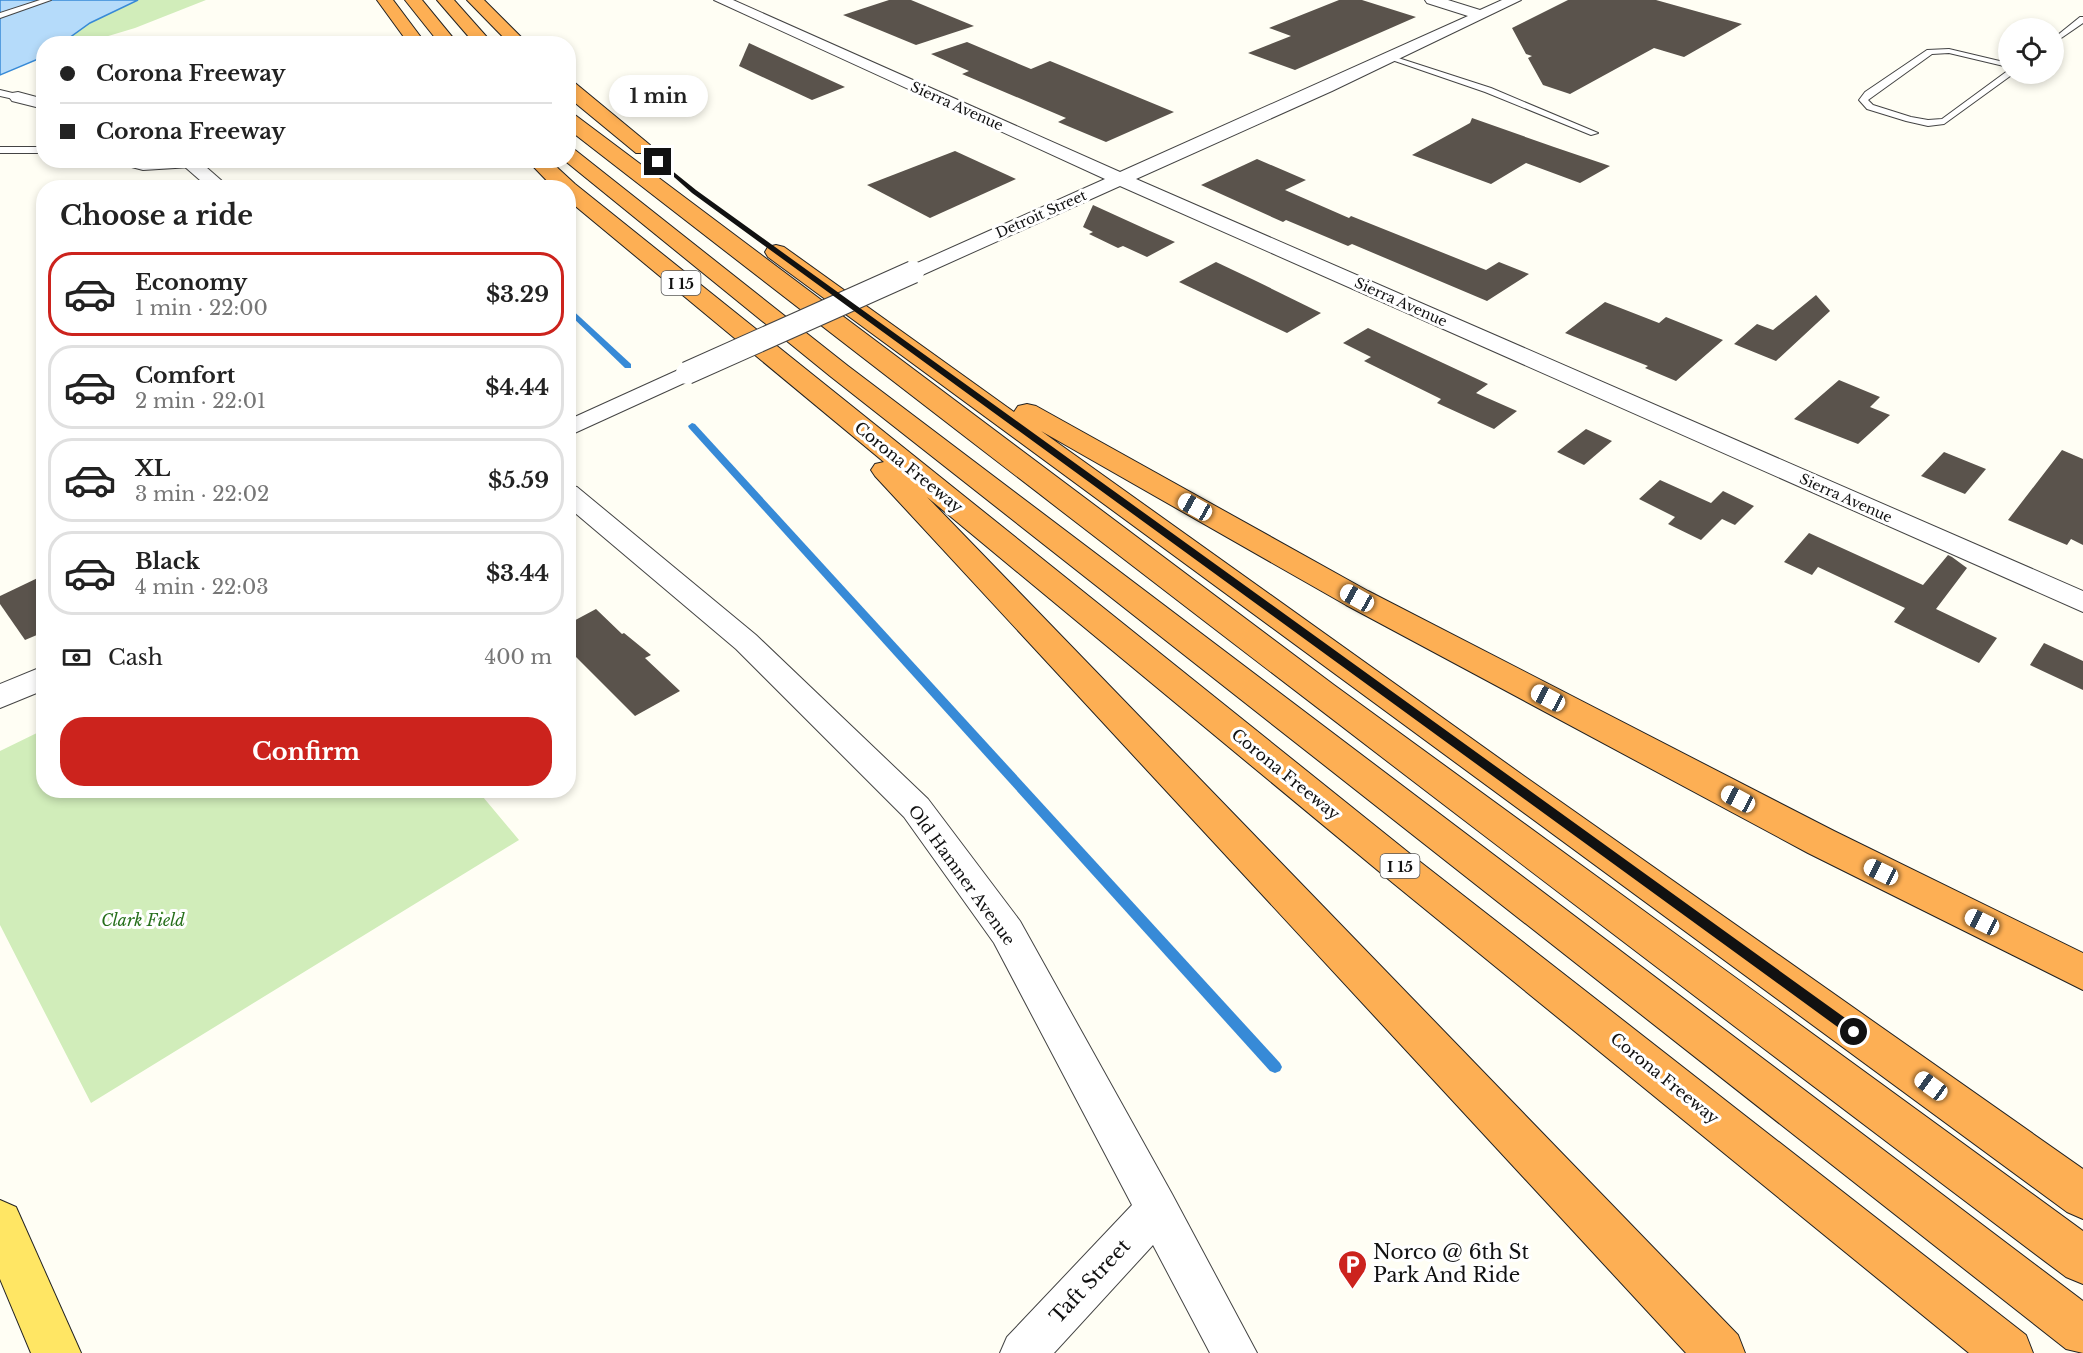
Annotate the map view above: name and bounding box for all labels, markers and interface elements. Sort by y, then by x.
map controls [1998,18,2064,84]
button: locate [1998,18,2064,84]
text: Corona Freeway [96,60,286,87]
callout: 1 min [608,75,708,117]
street label: Sierra Avenue [908,78,1006,134]
text: 1 min [630,84,687,108]
text: Corona Freeway [96,118,286,145]
route end [644,148,671,175]
street label: Detroit Street [993,186,1090,242]
text: Choose a ride [60,199,253,232]
icon: car [63,267,117,321]
text: Economy [135,269,247,296]
road number: I 15 [662,271,700,295]
street label: Sierra Avenue [1352,274,1450,330]
text: $3.29 [486,281,549,308]
text: 1 min · 22:00 [135,296,268,320]
icon: car [63,360,117,414]
text: Comfort [135,362,235,389]
text: $4.44 [485,374,549,401]
text: 2 min · 22:01 [135,389,266,413]
street label: Corona Freeway [851,417,968,517]
icon: car [63,453,117,507]
text: XL [135,455,170,482]
text: $5.59 [488,467,549,494]
street label: Sierra Avenue [1797,470,1895,526]
text: 3 min · 22:02 [135,482,269,506]
car [1175,490,1215,524]
icon: car [63,546,117,600]
text: Black [135,548,200,575]
text: $3.44 [486,560,549,587]
text: 4 min · 22:03 [135,575,269,599]
car [1337,581,1377,615]
icon: cash [60,641,93,674]
text: Cash [108,644,163,671]
text: 400 m [485,645,552,669]
car [1528,682,1568,714]
button: Confirm [60,717,552,786]
street label: Corona Freeway [1228,724,1345,824]
car [1718,783,1758,815]
street label: Old Hamner Avenue [904,801,1020,949]
road number: I 15 [1380,854,1420,878]
car [1861,856,1901,888]
car [1962,906,2002,938]
park label: Clark Field [101,910,185,930]
route start [1840,1018,1867,1045]
street label: Corona Freeway [1607,1028,1724,1128]
car [1911,1068,1951,1104]
street label: Taft Street [1045,1233,1135,1328]
place label: Norco @ 6th St Park And Ride [1373,1240,1529,1287]
parking icon: Norco @ 6th St Park And Ride [1336,1248,1368,1290]

